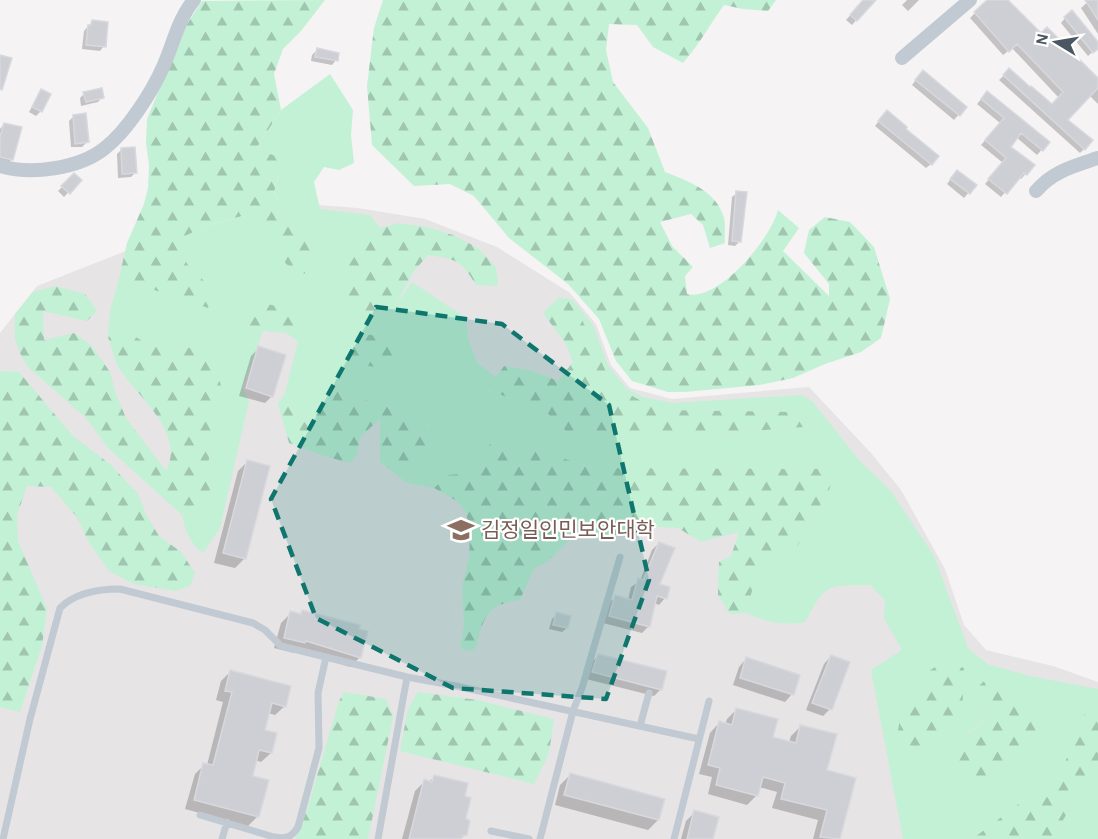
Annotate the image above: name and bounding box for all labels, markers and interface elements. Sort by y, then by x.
north arrow [1026,12,1086,72]
text: N [1033,32,1051,46]
school or university icon: 김정일인민보안대학 [446,515,476,545]
place label: 김정일인민보안대학 [481,519,655,541]

